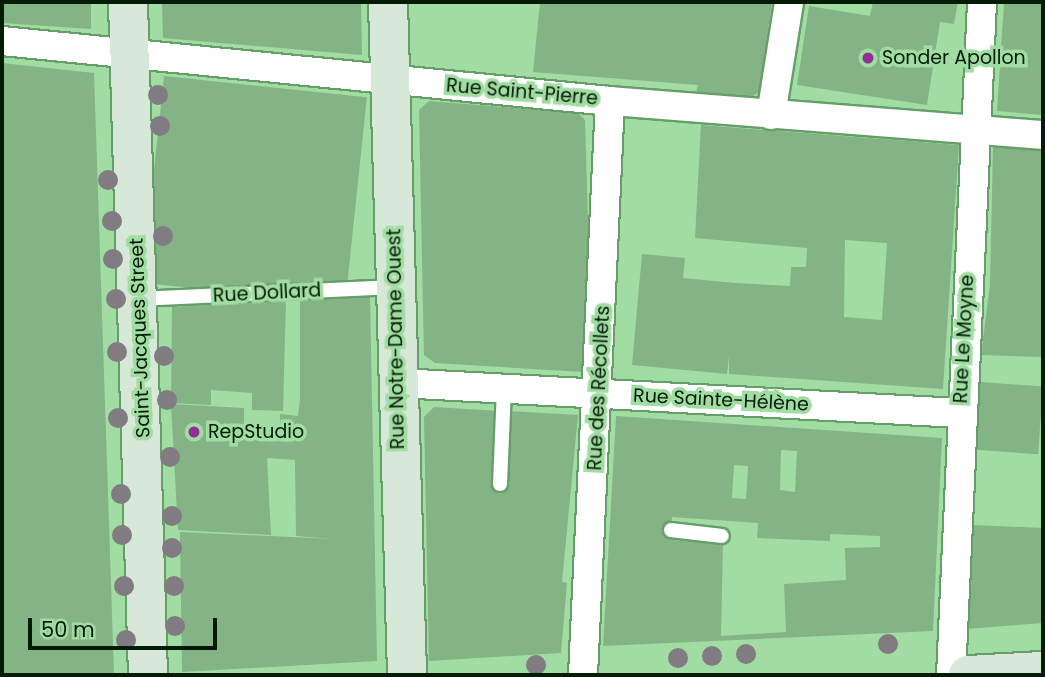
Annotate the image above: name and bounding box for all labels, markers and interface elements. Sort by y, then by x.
place label: Sonder Apollon [882,47,1026,69]
marker: Sonder Apollon [860,50,876,66]
street label: Rue Saint-Pierre [445,74,599,110]
street label: Rue Notre-Dame Ouest [383,228,409,450]
street label: Saint-Jacques Street [125,238,155,438]
street label: Rue Le Moyne [949,274,979,404]
street label: Rue Dollard [212,279,322,307]
street label: Rue des Récollets [583,305,615,471]
street label: Rue Sainte-Hélène [633,384,809,416]
place label: RepStudio [208,421,304,443]
marker: RepStudio [186,424,202,440]
scale bar [32,604,220,648]
text: 50 m [41,615,95,644]

